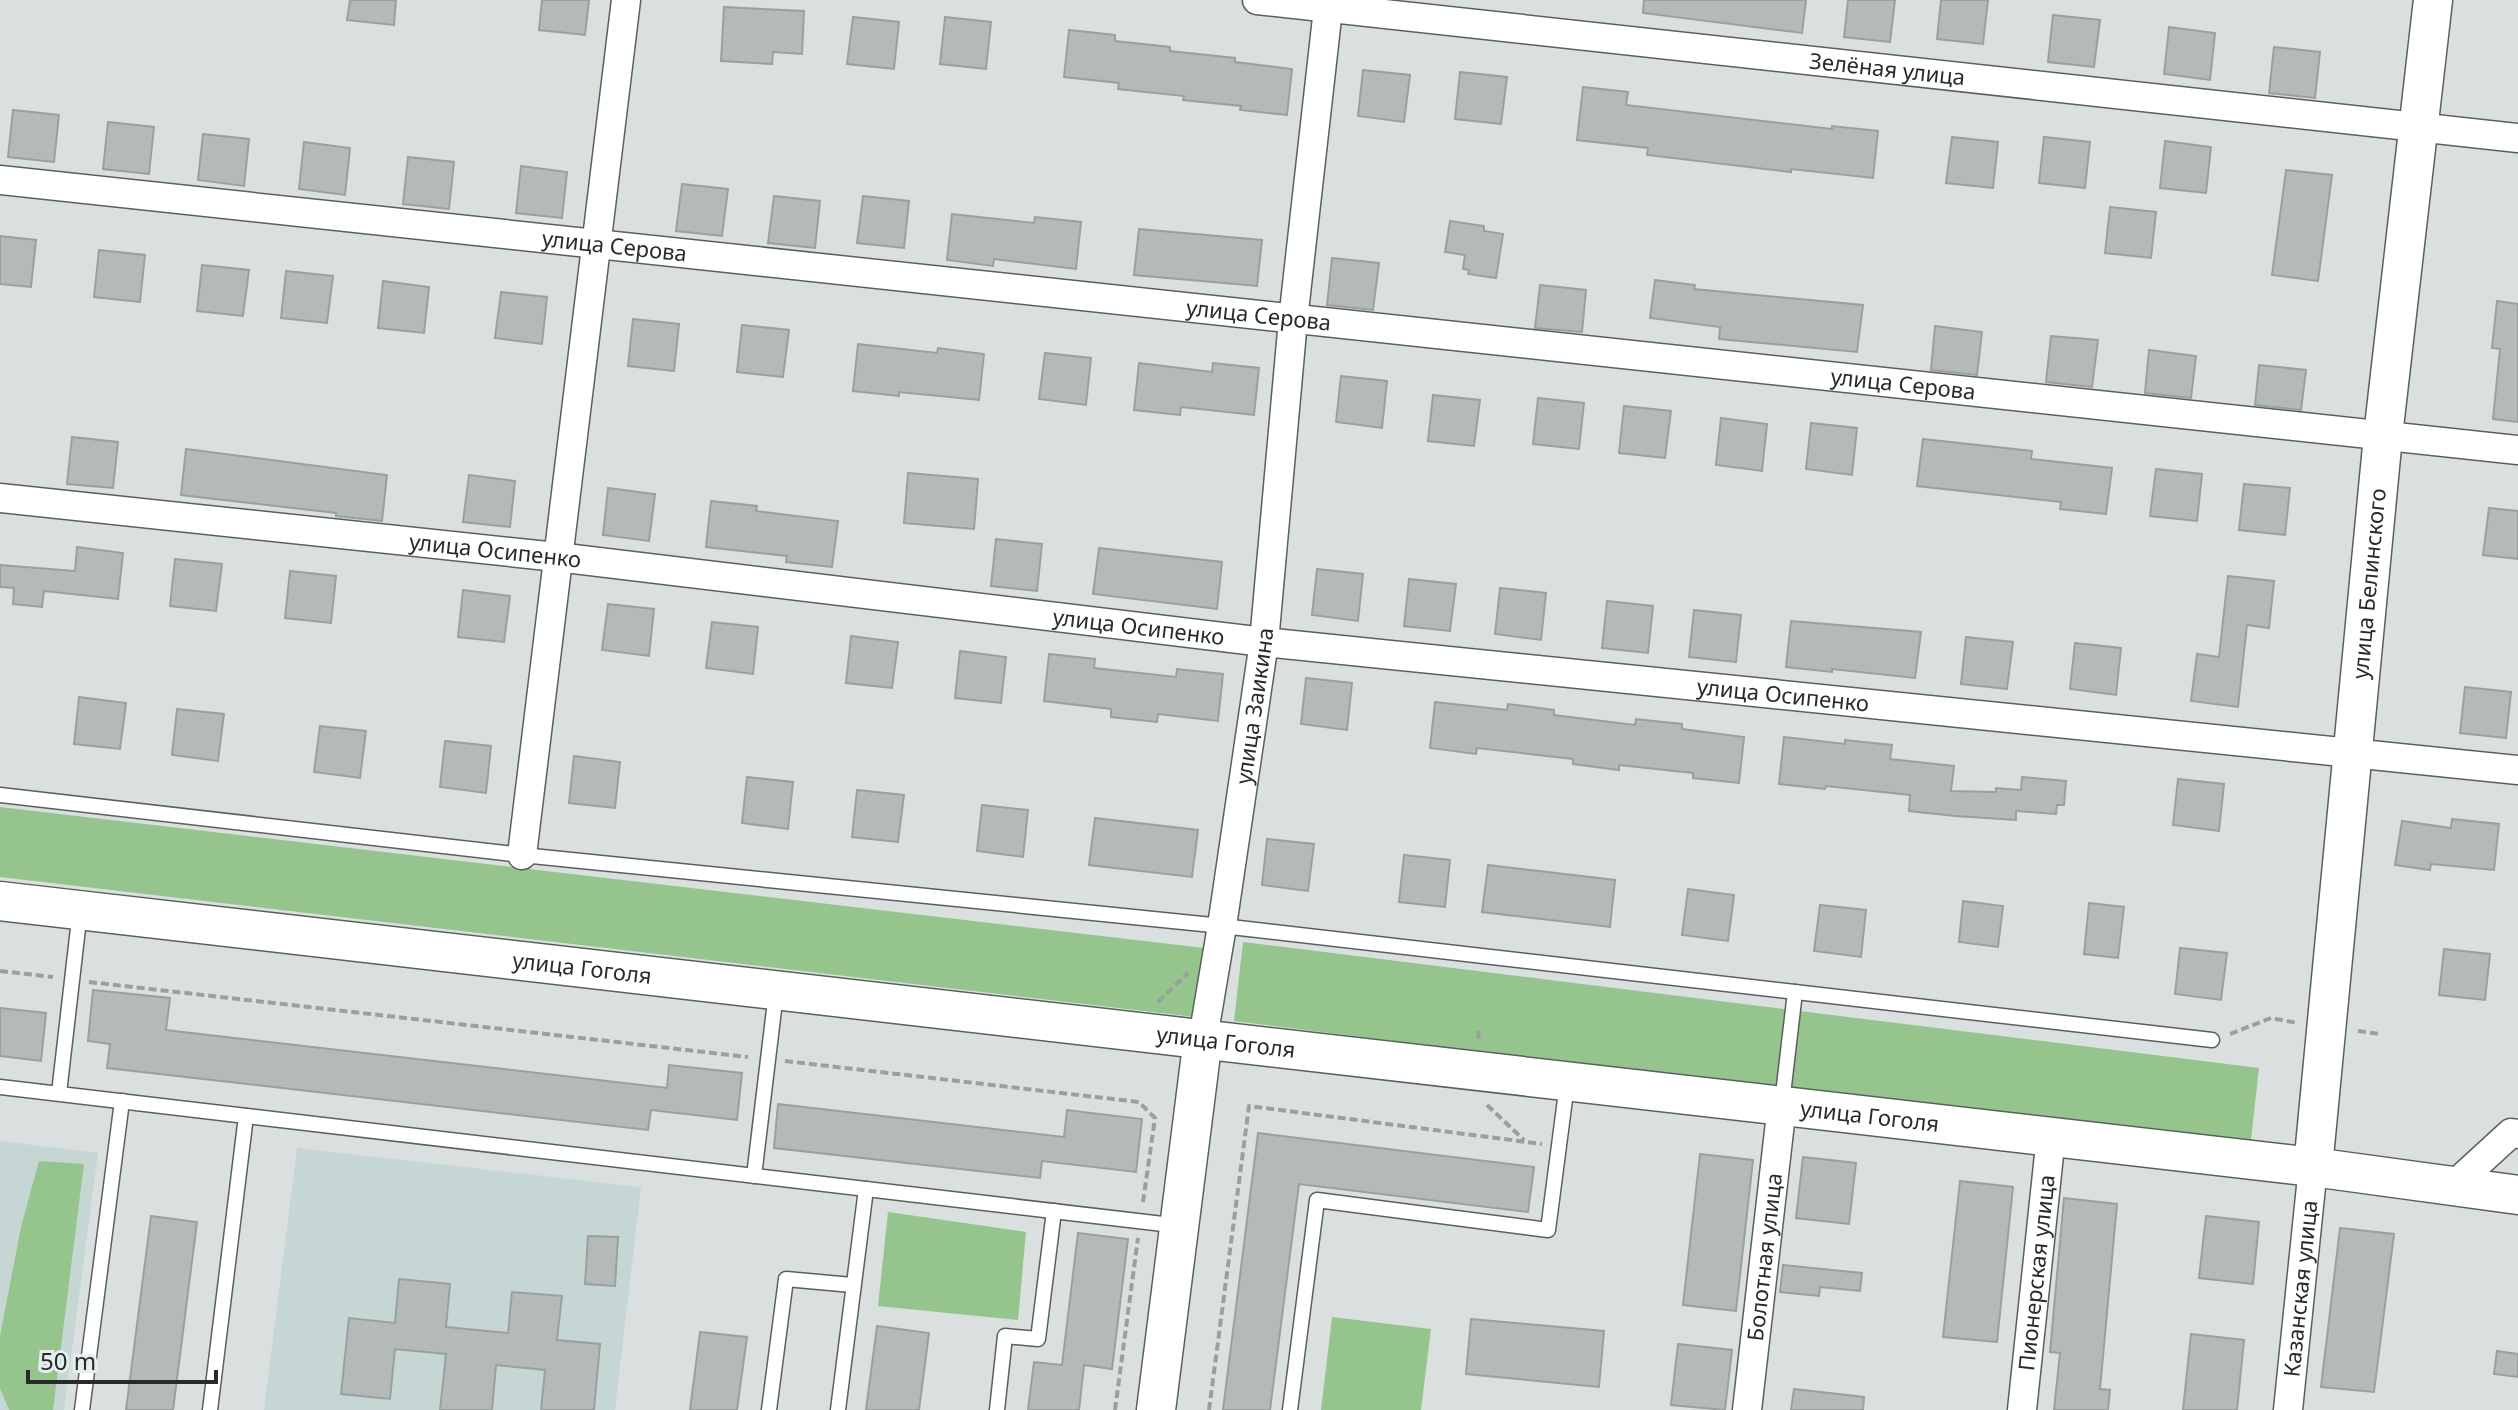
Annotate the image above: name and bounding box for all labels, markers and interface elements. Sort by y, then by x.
street label: Зелёная улица [1808,45,1967,91]
street label: улица Серова [541,222,689,268]
street label: улица Серова [1185,291,1333,337]
street label: улица Серова [1829,360,1977,406]
street label: улица Белинского [2344,487,2392,680]
street label: улица Осипенко [408,525,583,574]
street label: улица Осипенко [1051,601,1226,651]
street label: улица Заикина [1227,626,1279,786]
street label: улица Осипенко [1696,670,1871,718]
street label: улица Гоголя [511,944,653,990]
street label: улица Гоголя [1155,1018,1297,1064]
street label: улица Гоголя [1799,1092,1941,1138]
street label: Болотная улица [1739,1171,1788,1343]
street label: Пионерская улица [2010,1173,2061,1372]
street label: Казанская улица [2275,1199,2323,1378]
scale bar [28,1334,216,1384]
text: 50 m [40,1344,96,1377]

